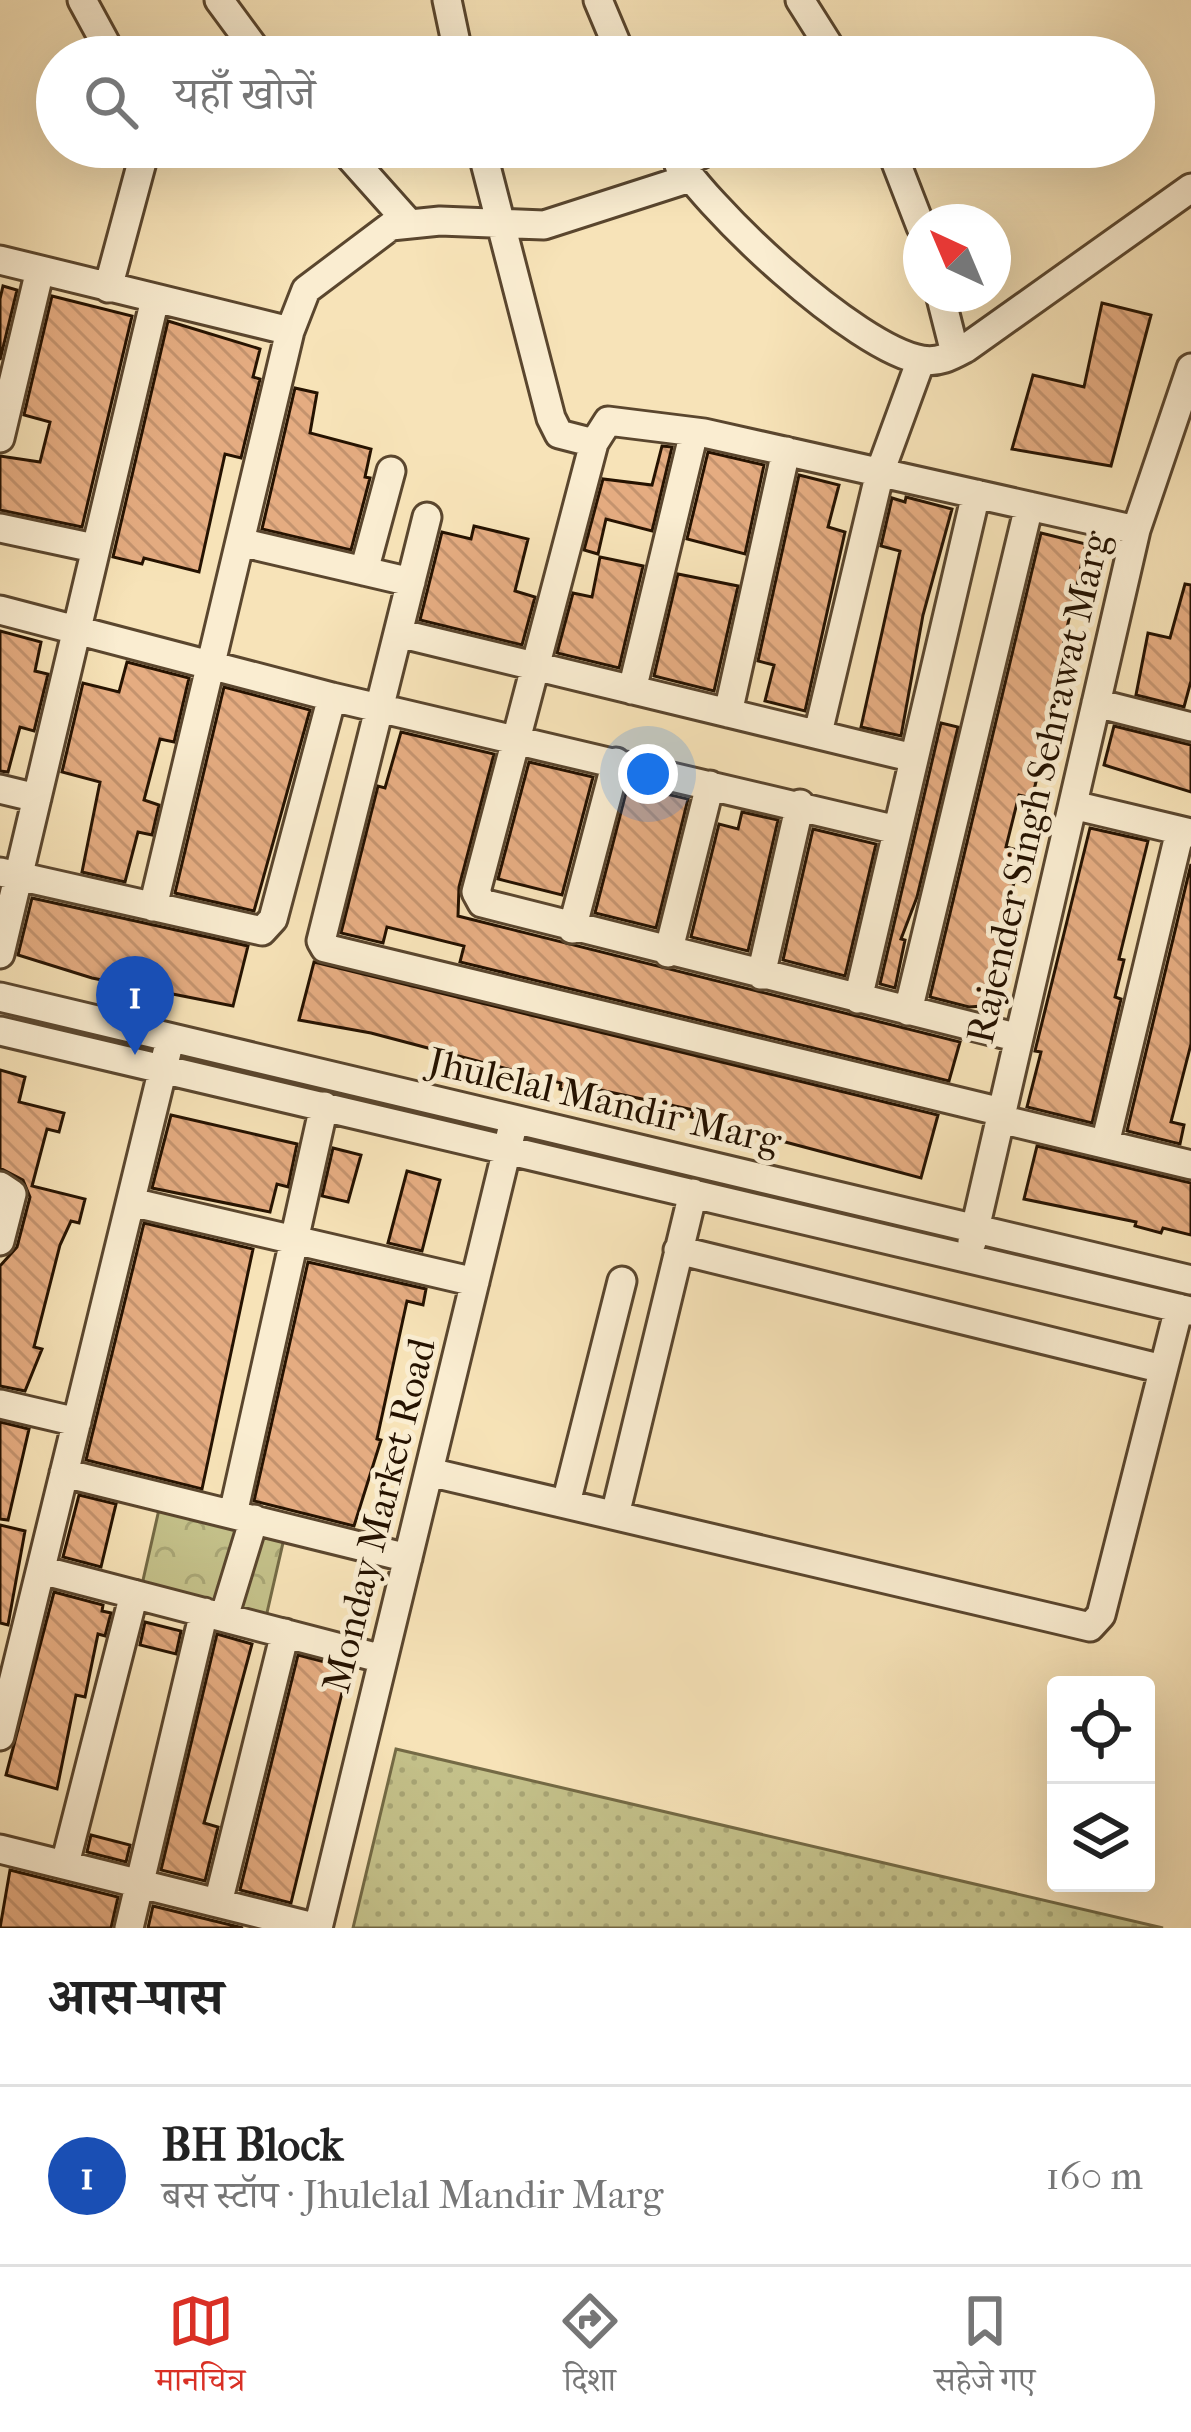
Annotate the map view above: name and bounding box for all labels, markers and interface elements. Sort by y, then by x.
search box [36,36,1155,168]
text: यहाँ खोजें [174,68,315,121]
icon: search [78,69,144,135]
north arrow [903,204,1011,312]
street label: Rajender Singh Sehrawat Marg [957,526,1120,1048]
your location [618,744,678,804]
pin: 1 [96,956,174,1055]
street label: Jhulelal Mandir Marg [421,1037,787,1164]
street label: Monday Market Road [313,1333,445,1697]
map controls [1047,1676,1155,1892]
button: locate [1047,1676,1155,1784]
button: layers [1047,1784,1155,1892]
text: आस-पास [48,1967,223,2027]
text: BH Block [162,2119,343,2172]
text: 1 [80,2153,94,2199]
text: 160 m [1046,2153,1143,2199]
text: बस स्टॉप · Jhulelal Mandir Marg [162,2172,663,2218]
tab: मानचित्र [156,2288,245,2412]
tab: दिशा [557,2288,623,2412]
tab: सहेजे गए [934,2288,1035,2412]

